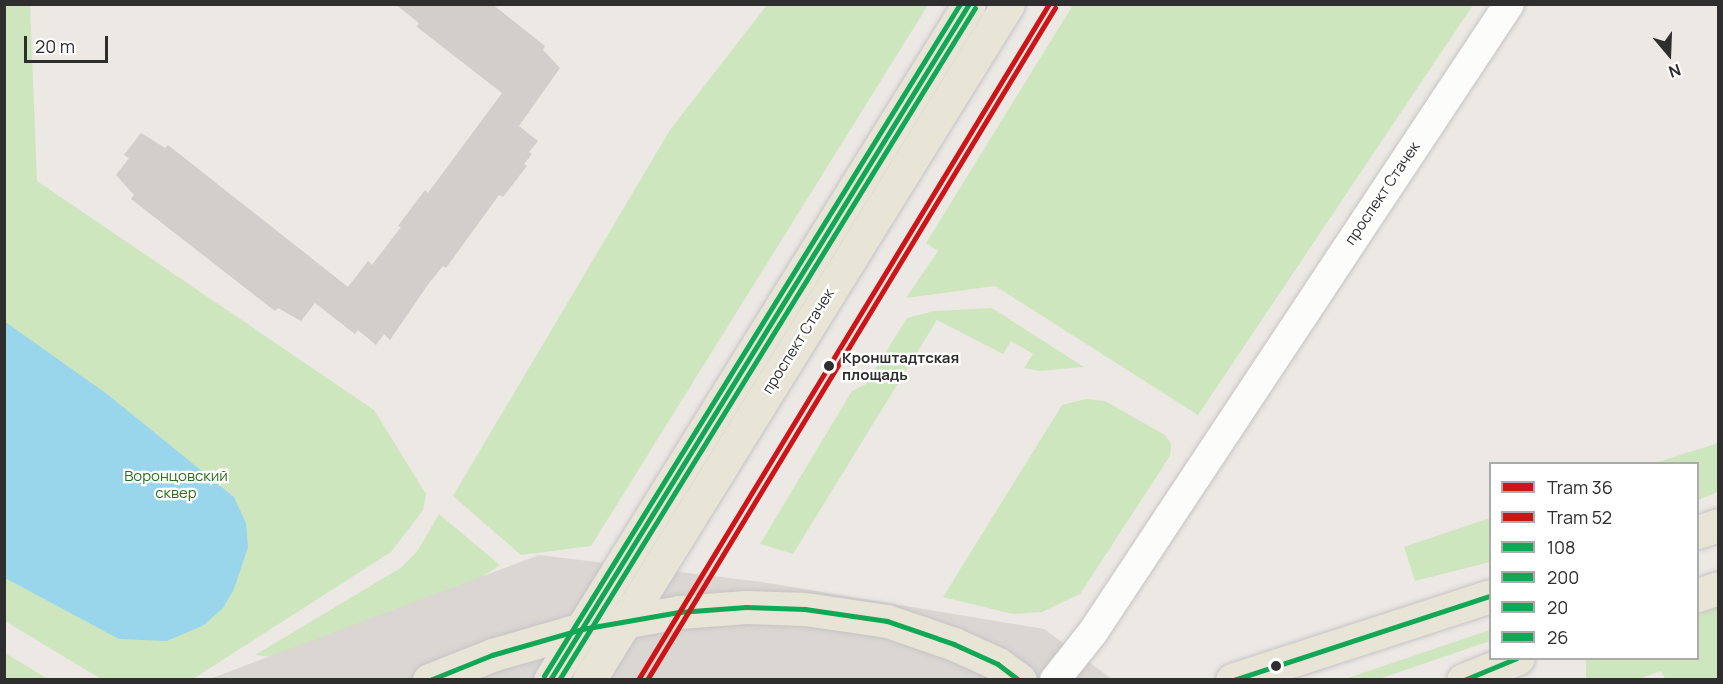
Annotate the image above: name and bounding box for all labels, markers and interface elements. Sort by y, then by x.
scale bar [27,24,111,62]
north arrow [1639,24,1699,84]
text: 20 m [35,34,75,58]
text: N [1666,59,1684,83]
street label: проспект Стачек [1341,138,1423,248]
street label: проспект Стачек [758,285,838,397]
place label: Кронштадтская площадь [842,348,959,383]
marker: Кронштадтская площадь [820,357,838,375]
legend [1489,462,1699,660]
park label: Воронцовский сквер [124,466,228,501]
text: Tram 36 [1547,475,1613,499]
text: Tram 52 [1547,505,1612,529]
text: 108 [1547,535,1575,559]
text: 200 [1547,565,1579,589]
text: 20 [1547,595,1568,619]
text: 26 [1547,625,1568,649]
unlabelled marker [1270,660,1282,672]

